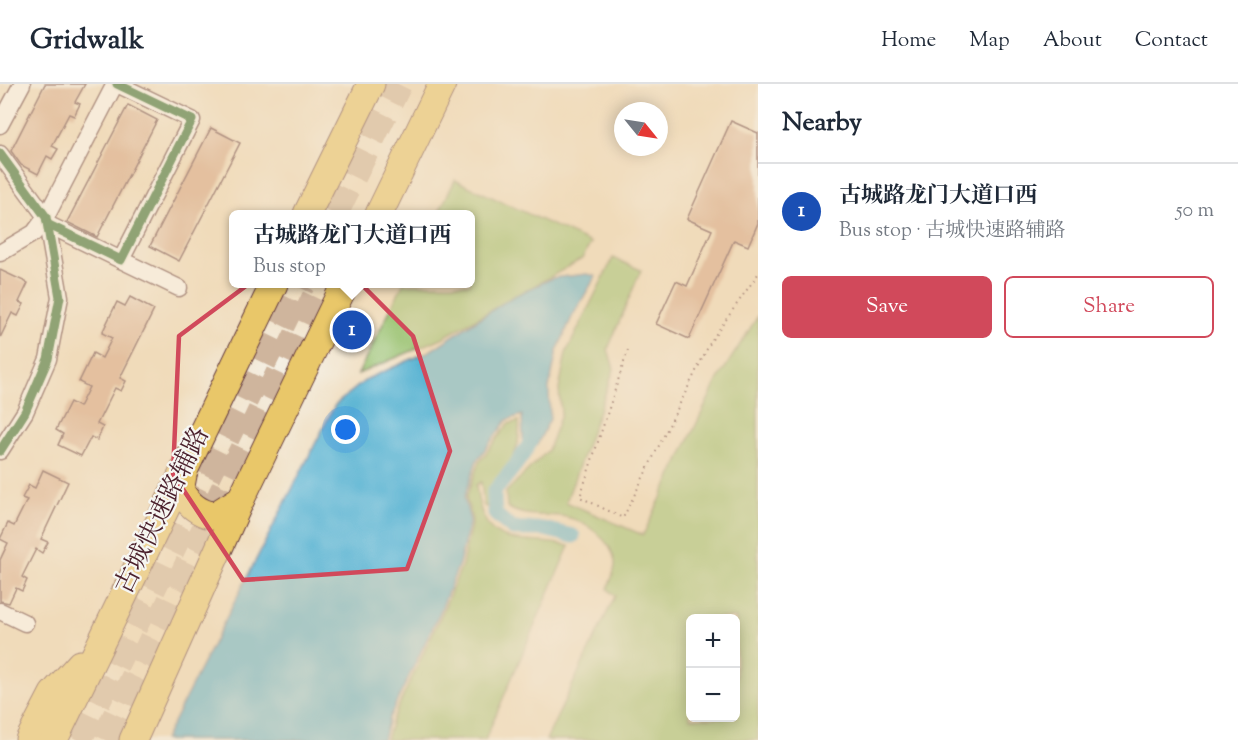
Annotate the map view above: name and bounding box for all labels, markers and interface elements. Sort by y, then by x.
text: Gridwalk [30,21,144,61]
text: Home [881,26,936,56]
text: Map [969,26,1010,56]
text: About [1043,26,1102,56]
text: Contact [1135,26,1208,56]
north arrow [614,102,668,156]
text: Nearby [782,105,862,142]
text: 古城路龙门大道口西 [839,181,1037,213]
text: 1 [798,197,805,226]
text: 50 m [1176,197,1214,226]
popup [229,210,475,288]
text: Bus stop · 古城快速路辅路 [839,217,1065,246]
text: 古城路龙门大道口西 [253,221,451,253]
text: Bus stop [253,253,326,282]
button: Save [782,276,992,338]
button: Share [1004,276,1214,338]
pin: 1 [332,308,372,352]
your location [331,415,360,444]
street label: 古城快速路辅路 [106,421,220,601]
map controls [686,614,740,722]
button: + [686,614,740,668]
button: − [686,668,740,722]

